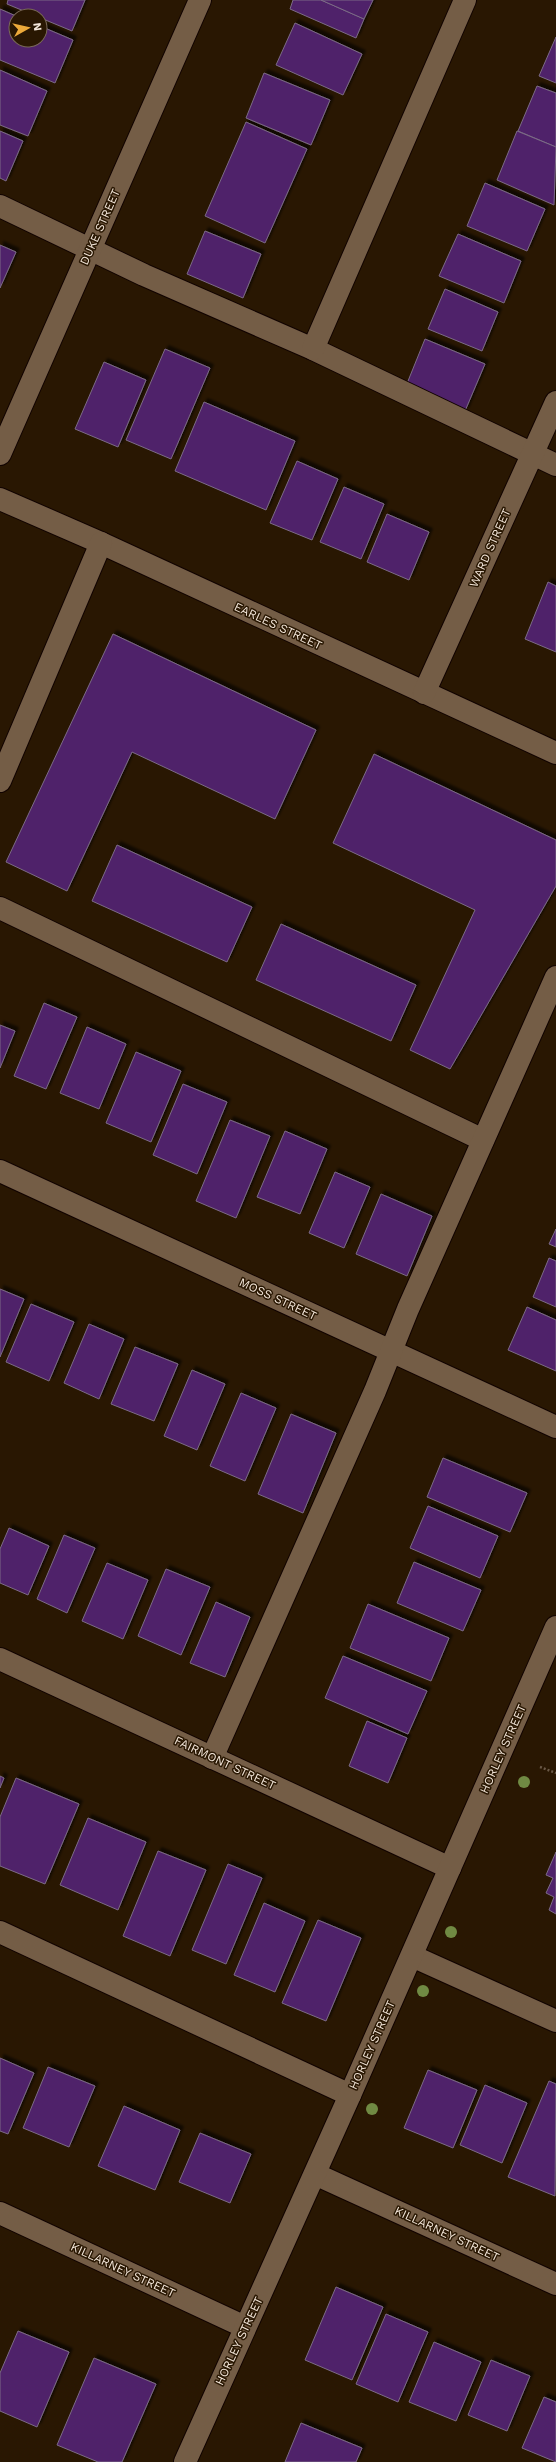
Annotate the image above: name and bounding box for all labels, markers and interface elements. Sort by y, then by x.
north arrow [8,8,48,48]
text: N [30,22,44,32]
street label: DUKE STREET [77,187,123,267]
street label: WARD STREET [466,506,514,590]
street label: EARLES STREET [232,600,324,652]
street label: MOSS STREET [237,1275,319,1323]
street label: HORLEY STREET [477,1702,529,1796]
street label: FAIRMONT STREET [172,1733,278,1793]
street label: HORLEY STREET [346,1998,398,2092]
street label: KILLARNEY STREET [393,2204,501,2264]
street label: KILLARNEY STREET [69,2240,177,2300]
street label: HORLEY STREET [212,2294,266,2388]

